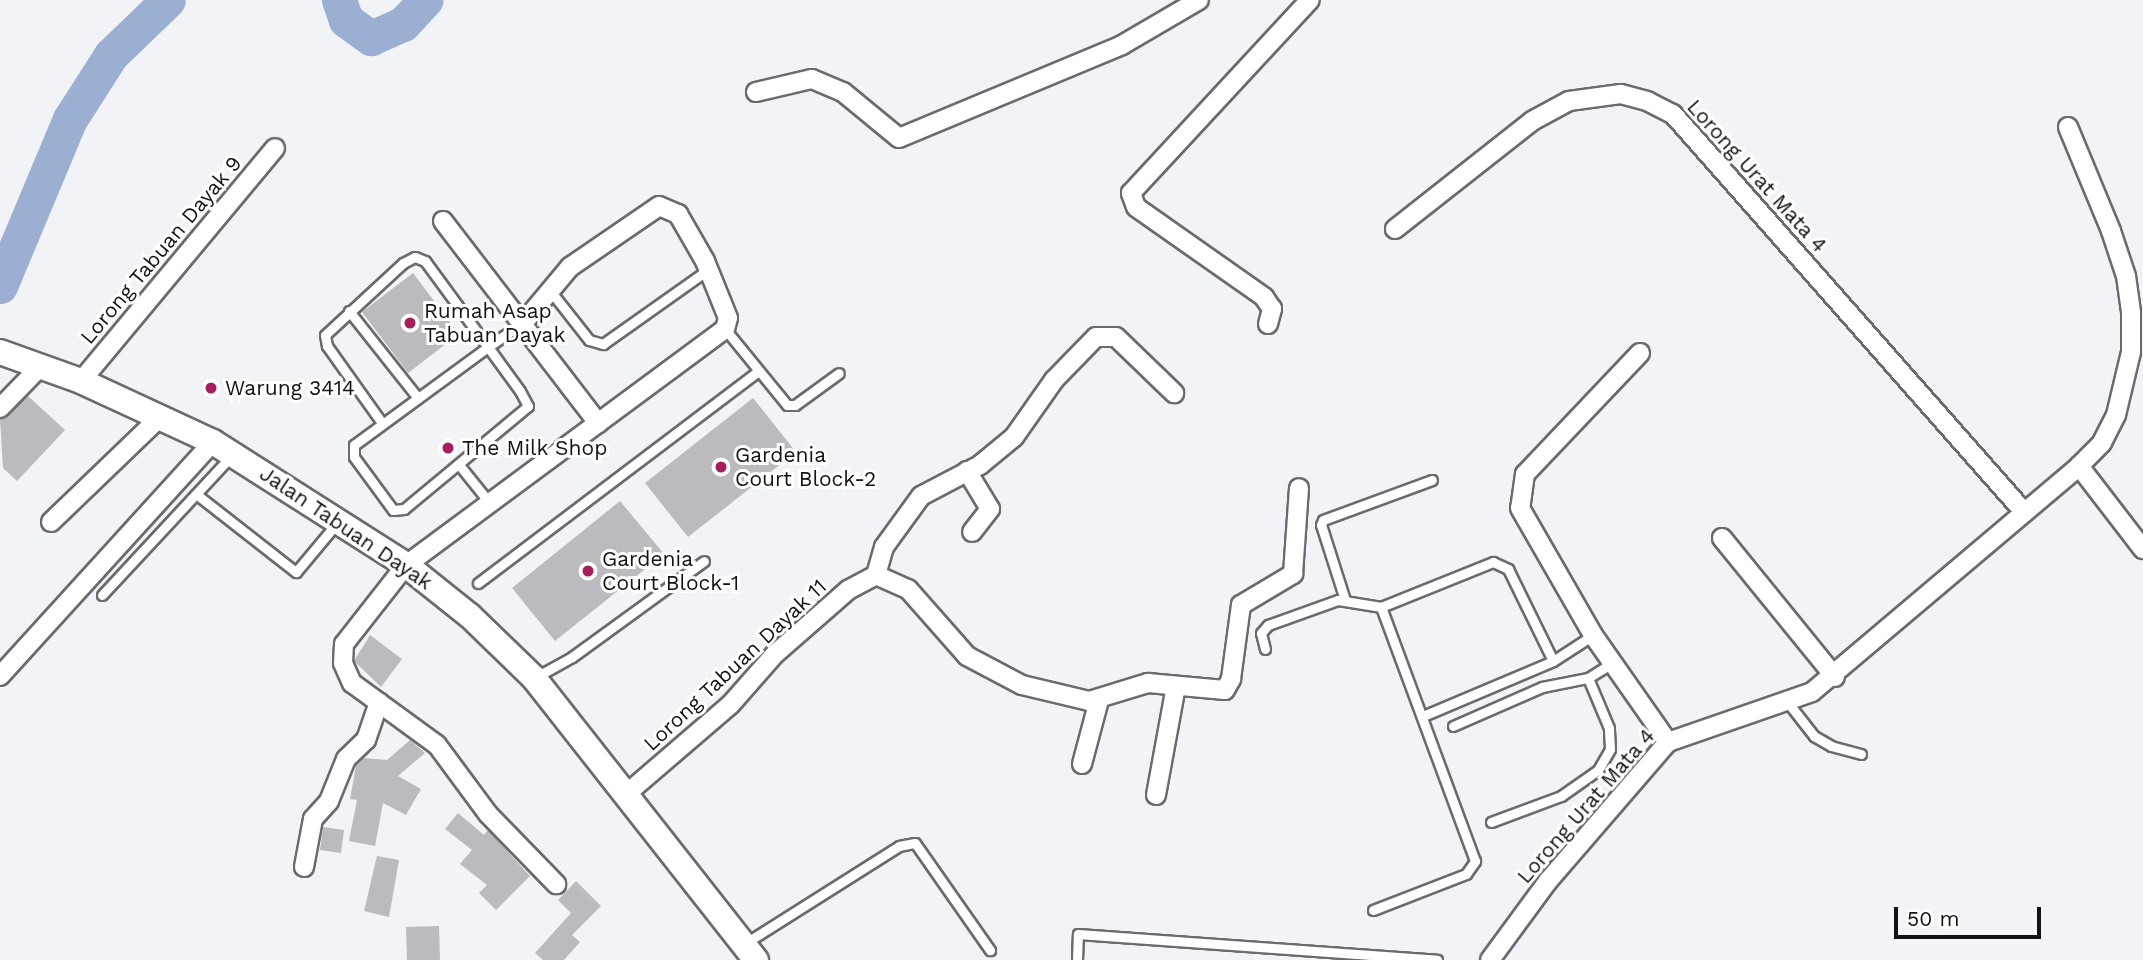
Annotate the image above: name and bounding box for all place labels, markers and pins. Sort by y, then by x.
place label: Rumah Asap Tabuan Dayak [424,298,565,348]
marker: Rumah Asap Tabuan Dayak [402,315,418,331]
place label: Warung 3414 [225,375,355,401]
marker: Warung 3414 [203,380,219,396]
place label: The Milk Shop [462,435,608,461]
marker: The Milk Shop [440,440,456,456]
place label: Gardenia Court Block-2 [735,442,876,492]
marker: Gardenia Court Block-2 [713,459,729,475]
place label: Gardenia Court Block-1 [602,546,739,596]
marker: Gardenia Court Block-1 [580,563,596,579]

